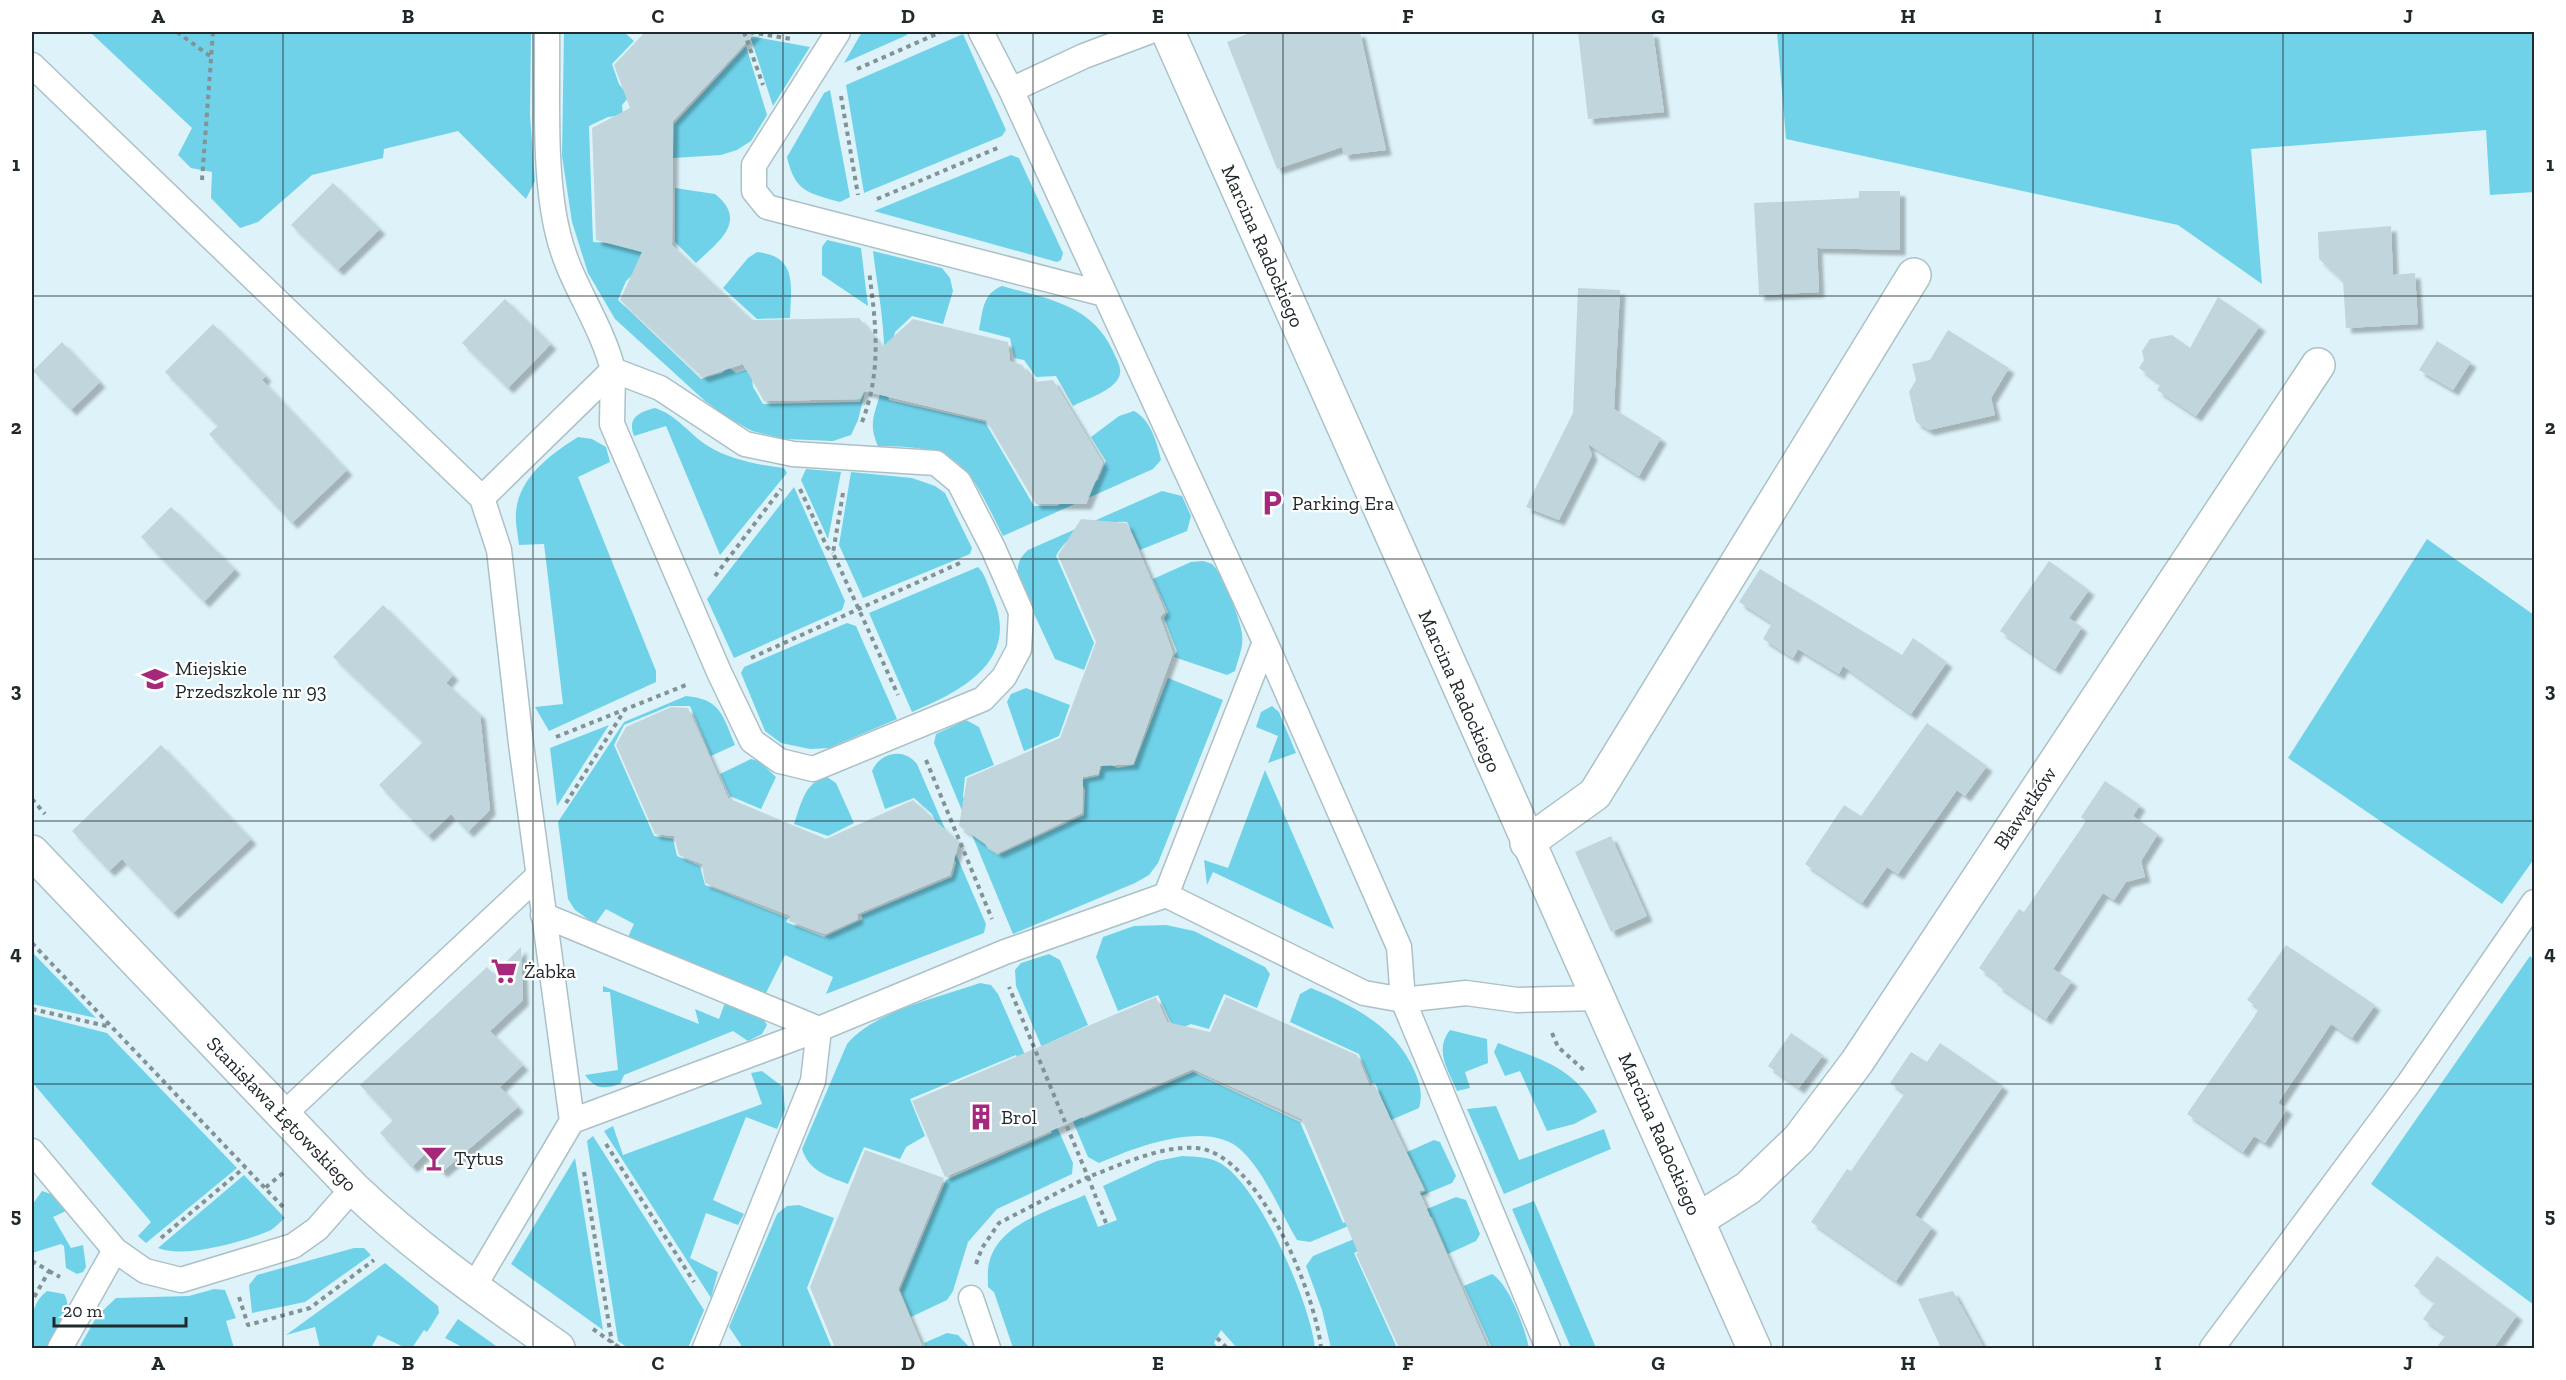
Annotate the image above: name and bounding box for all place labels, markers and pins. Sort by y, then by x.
parking icon: Parking Era [1257,488,1287,518]
place label: Parking Era [1292,491,1394,515]
place label: Miejskie Przedszkole nr 93 [175,656,327,703]
school or university icon: Miejskie Przedszkole nr 93 [140,664,170,694]
supermarket icon: Żabka [489,956,519,986]
place label: Żabka [524,959,576,983]
building icon: Brol [966,1102,996,1132]
place label: Brol [1001,1105,1037,1129]
bar icon: Tytus [419,1143,449,1173]
place label: Tytus [454,1146,504,1170]

